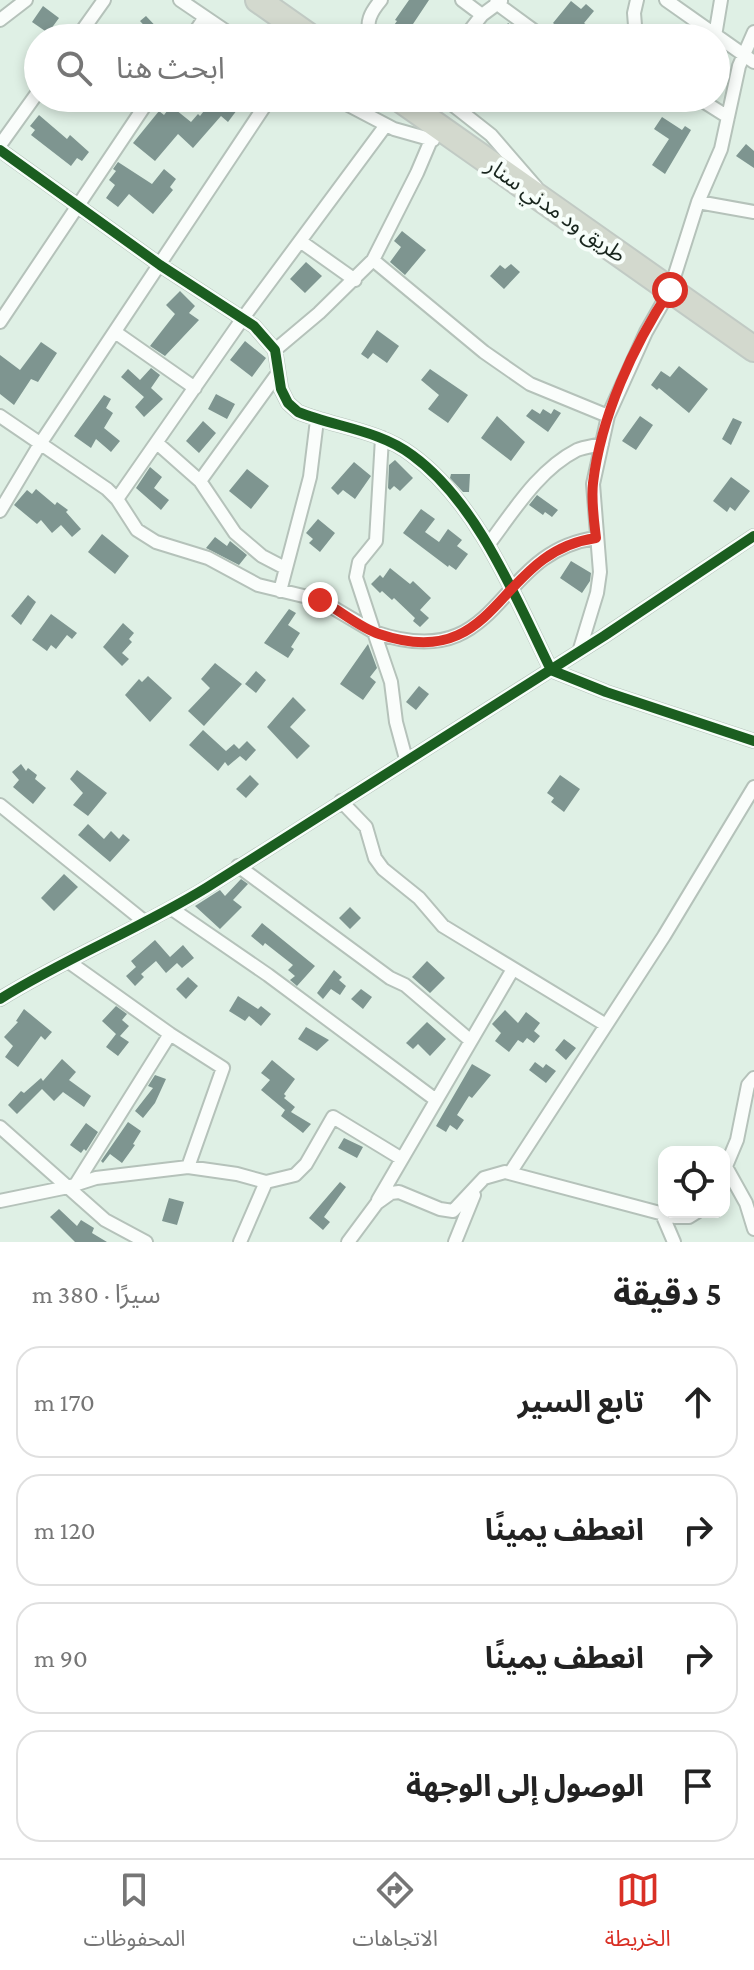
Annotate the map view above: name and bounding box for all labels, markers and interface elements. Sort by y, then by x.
search box [24,24,730,112]
icon: search [52,46,96,90]
text: ابحث هنا [116,51,225,84]
street label: طريق ود مدني سنار [478,152,631,271]
route start [652,272,688,308]
route end [302,582,338,618]
map controls [658,1146,730,1218]
button: locate [658,1146,730,1218]
text: 5 دقيقة [613,1275,722,1312]
text: سيرًا · 380 m [32,1280,161,1309]
icon: ahead [676,1380,720,1424]
text: تابع السير [518,1385,644,1418]
text: 170 m [34,1388,95,1417]
icon: right [676,1508,720,1552]
text: انعطف يمينًا [485,1513,644,1546]
text: 120 m [34,1516,96,1545]
icon: right [676,1636,720,1680]
text: انعطف يمينًا [485,1641,644,1674]
text: 90 m [34,1644,88,1673]
icon: arrive [676,1764,720,1808]
text: الوصول إلى الوجهة [406,1769,644,1802]
tab: المحفوظات [83,1868,185,1962]
tab: الاتجاهات [352,1868,438,1962]
tab: الخريطة [605,1868,671,1962]

